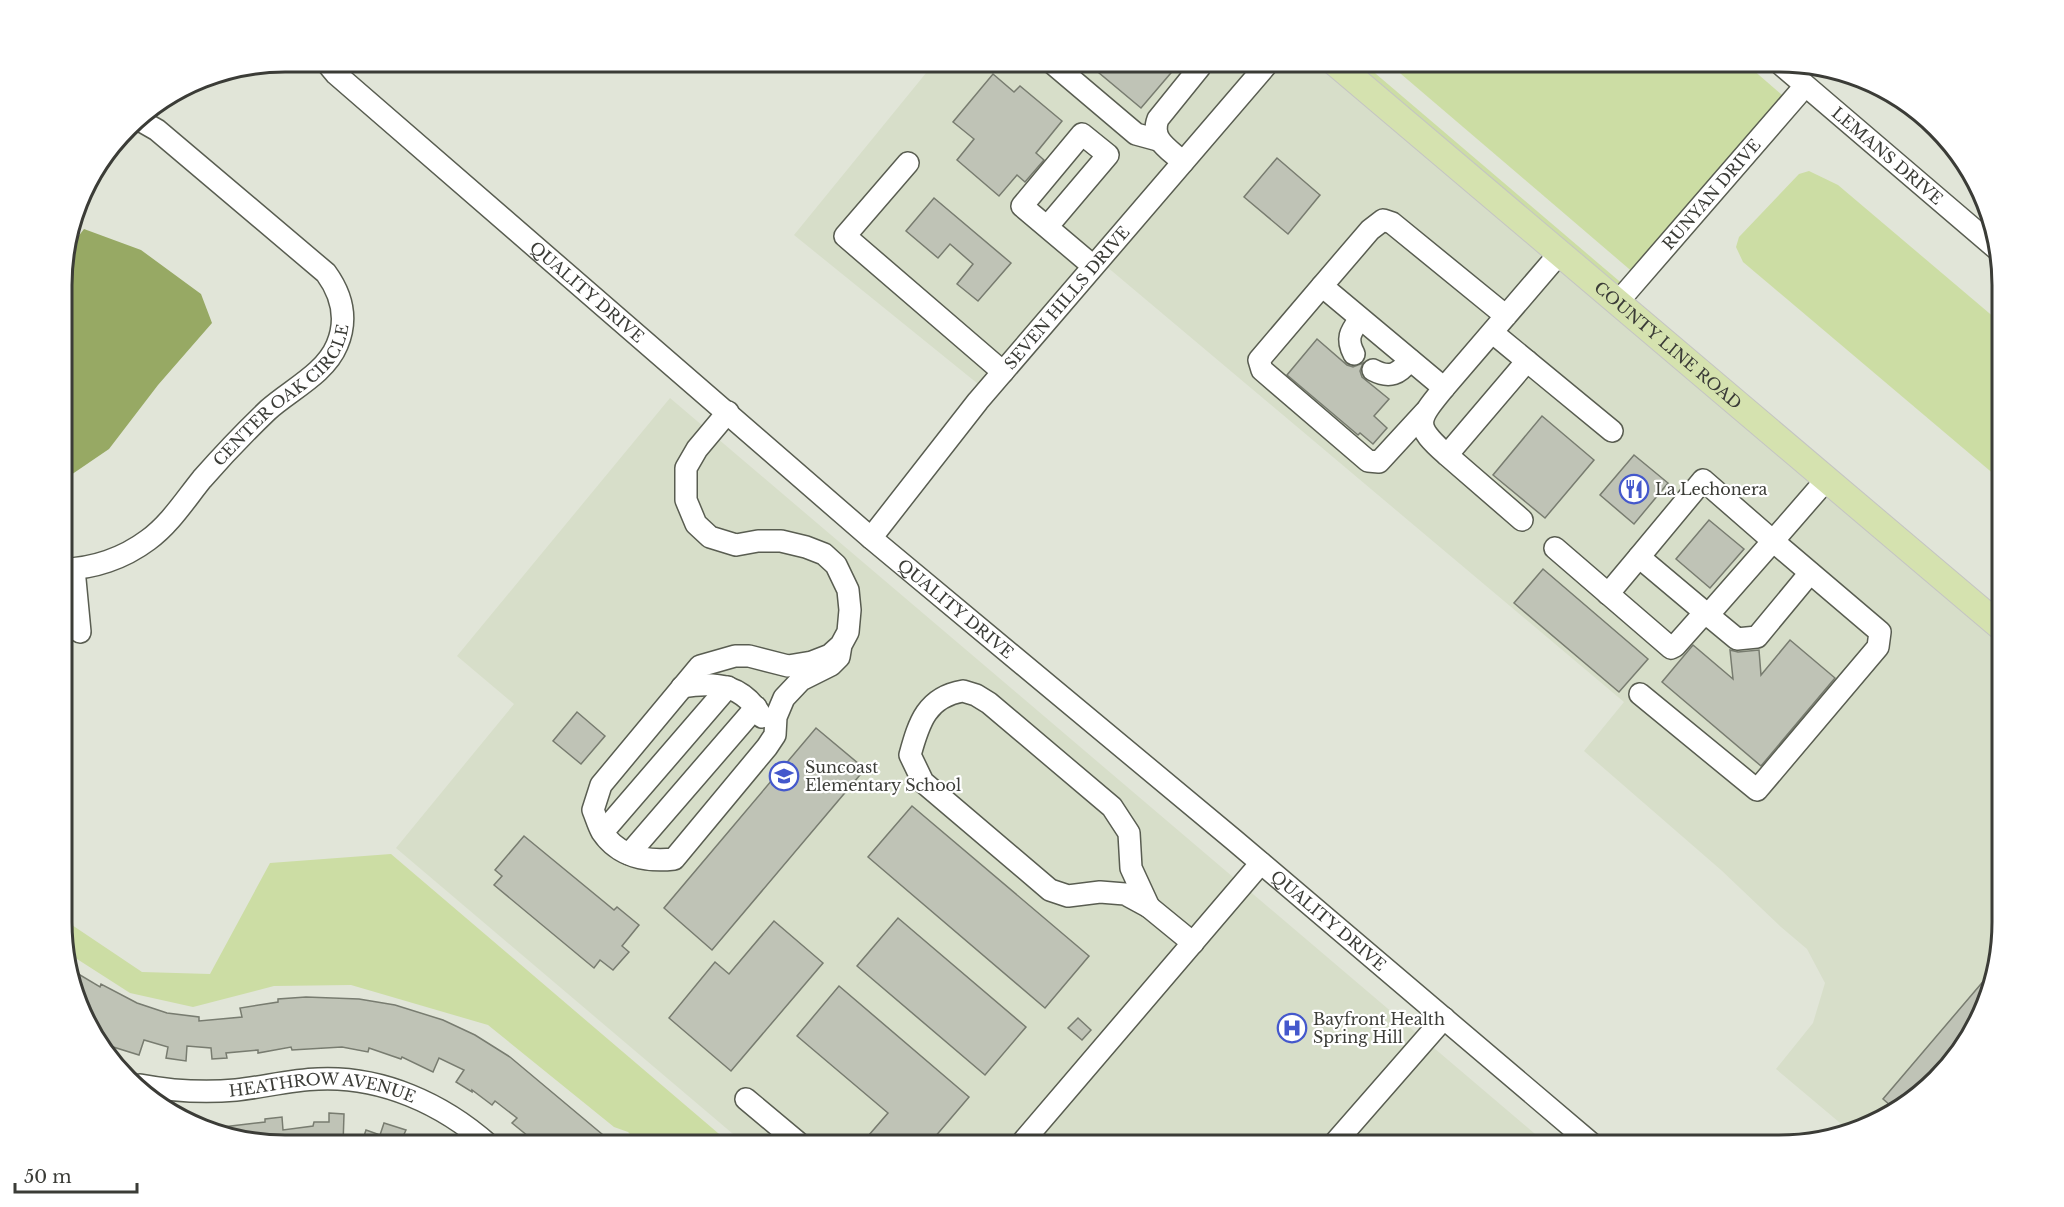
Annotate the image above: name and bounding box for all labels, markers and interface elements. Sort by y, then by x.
street label: LEMANS DRIVE [1828,103,1947,209]
street label: RUNYAN DRIVE [1658,135,1765,254]
street label: SEVEN HILLS DRIVE [1000,222,1134,373]
street label: QUALITY DRIVE [526,237,648,347]
street label: COUNTY LINE ROAD [1590,277,1746,413]
street label: CENTER OAK CIRCLE [209,322,352,470]
restaurant icon: La Lechonera [1618,473,1650,505]
place label: La Lechonera [1655,479,1768,499]
street label: QUALITY DRIVE [894,555,1018,662]
place label: Suncoast Elementary School [805,757,961,795]
school or university icon: Suncoast Elementary School [768,760,800,792]
street label: QUALITY DRIVE [1267,866,1390,975]
place label: Bayfront Health Spring Hill [1313,1009,1445,1047]
hospital icon: Bayfront Health Spring Hill [1276,1012,1308,1044]
street label: HEATHROW AVENUE [228,1069,419,1107]
scale bar [15,1156,136,1194]
text: 50 m [24,1166,72,1188]

